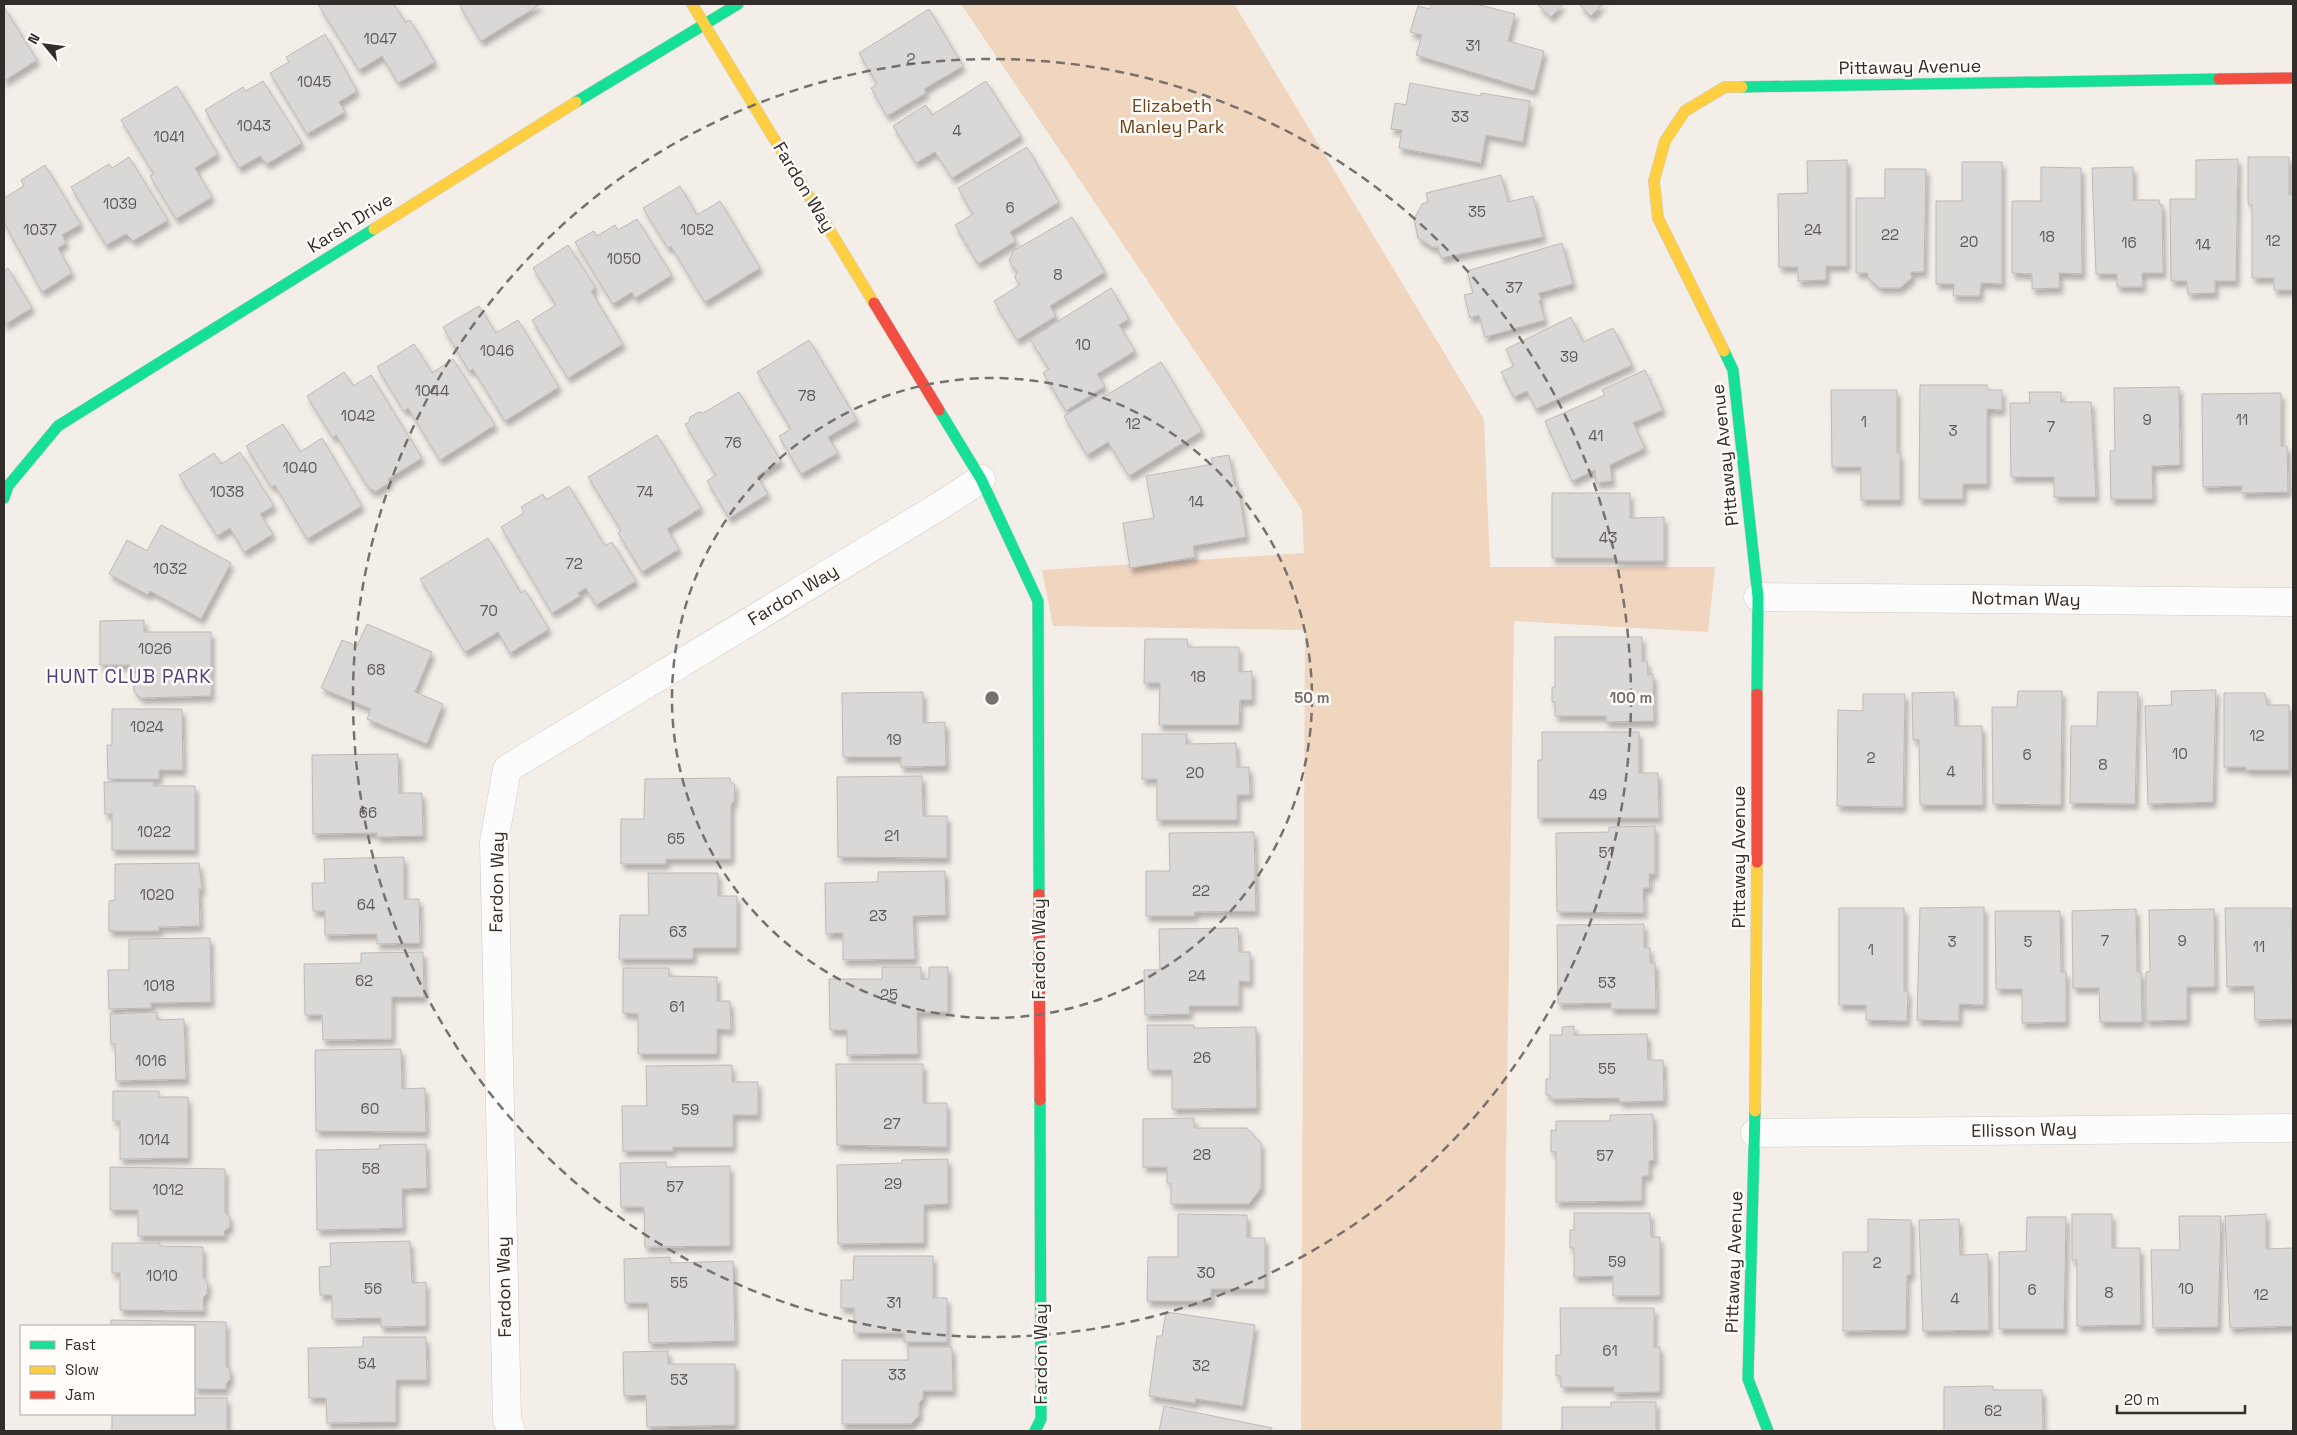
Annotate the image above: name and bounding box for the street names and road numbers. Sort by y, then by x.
street label: Pittaway Avenue [1838,54,1982,79]
street label: Fardon Way [768,137,840,236]
street label: Karsh Drive [303,187,397,258]
street label: Pittaway Avenue [1706,383,1743,527]
street label: Fardon Way [743,559,842,631]
street label: Notman Way [1971,586,2081,611]
street label: Pittaway Avenue [1727,786,1750,928]
street label: Fardon Way [484,831,509,933]
street label: Fardon Way [1027,898,1050,1000]
street label: Ellisson Way [1971,1117,2077,1142]
street label: Pittaway Avenue [1720,1190,1747,1334]
street label: Fardon Way [491,1236,516,1338]
street label: Fardon Way [1029,1303,1052,1405]

